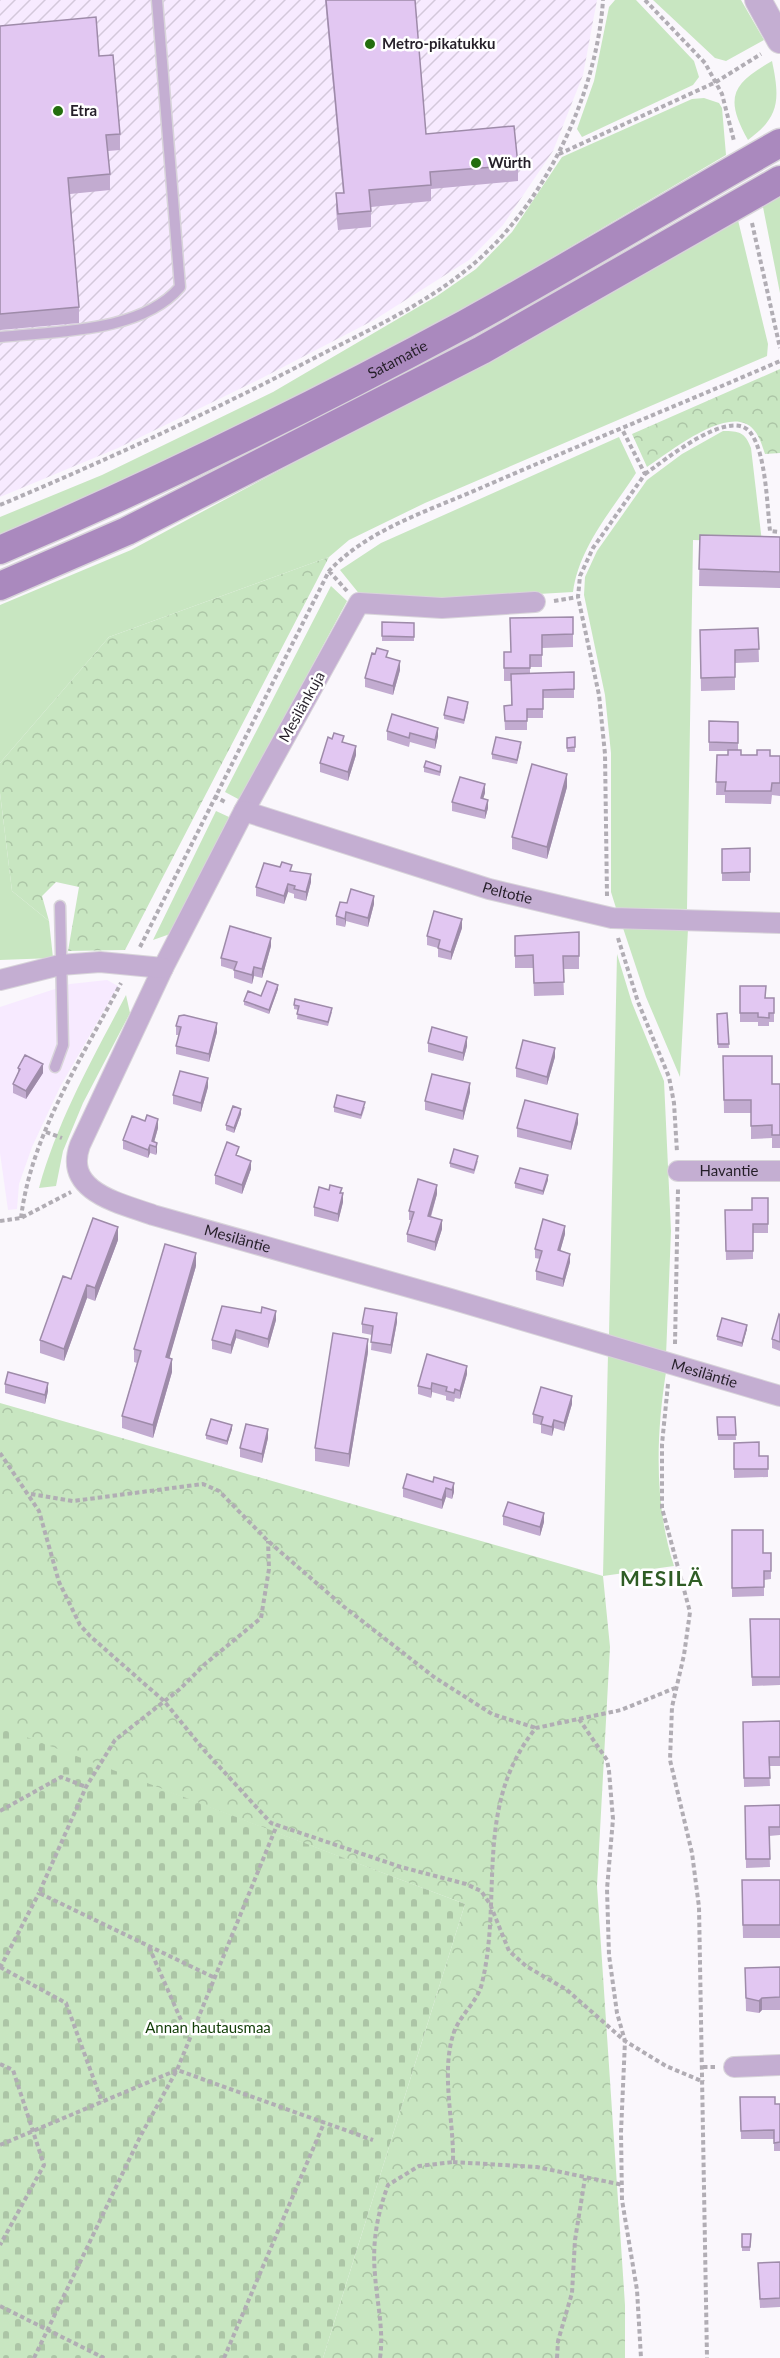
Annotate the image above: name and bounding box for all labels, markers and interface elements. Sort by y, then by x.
place label: Metro-pikatukku [382,34,495,52]
marker: Metro-pikatukku [363,37,377,51]
place label: Etra [70,101,97,119]
marker: Etra [51,104,65,118]
place label: Würth [488,153,531,171]
marker: Würth [469,156,483,170]
street label: Satamatie [364,336,430,382]
street label: Mesilänkuja [274,668,328,745]
street label: Peltotie [480,877,535,907]
street label: Havantie [699,1161,759,1179]
street label: Mesiläntie [203,1220,273,1256]
street label: Mesiläntie [669,1354,740,1391]
district label: MESILÄ [620,1565,704,1590]
park label: Annan hautausmaa [145,2018,271,2036]

